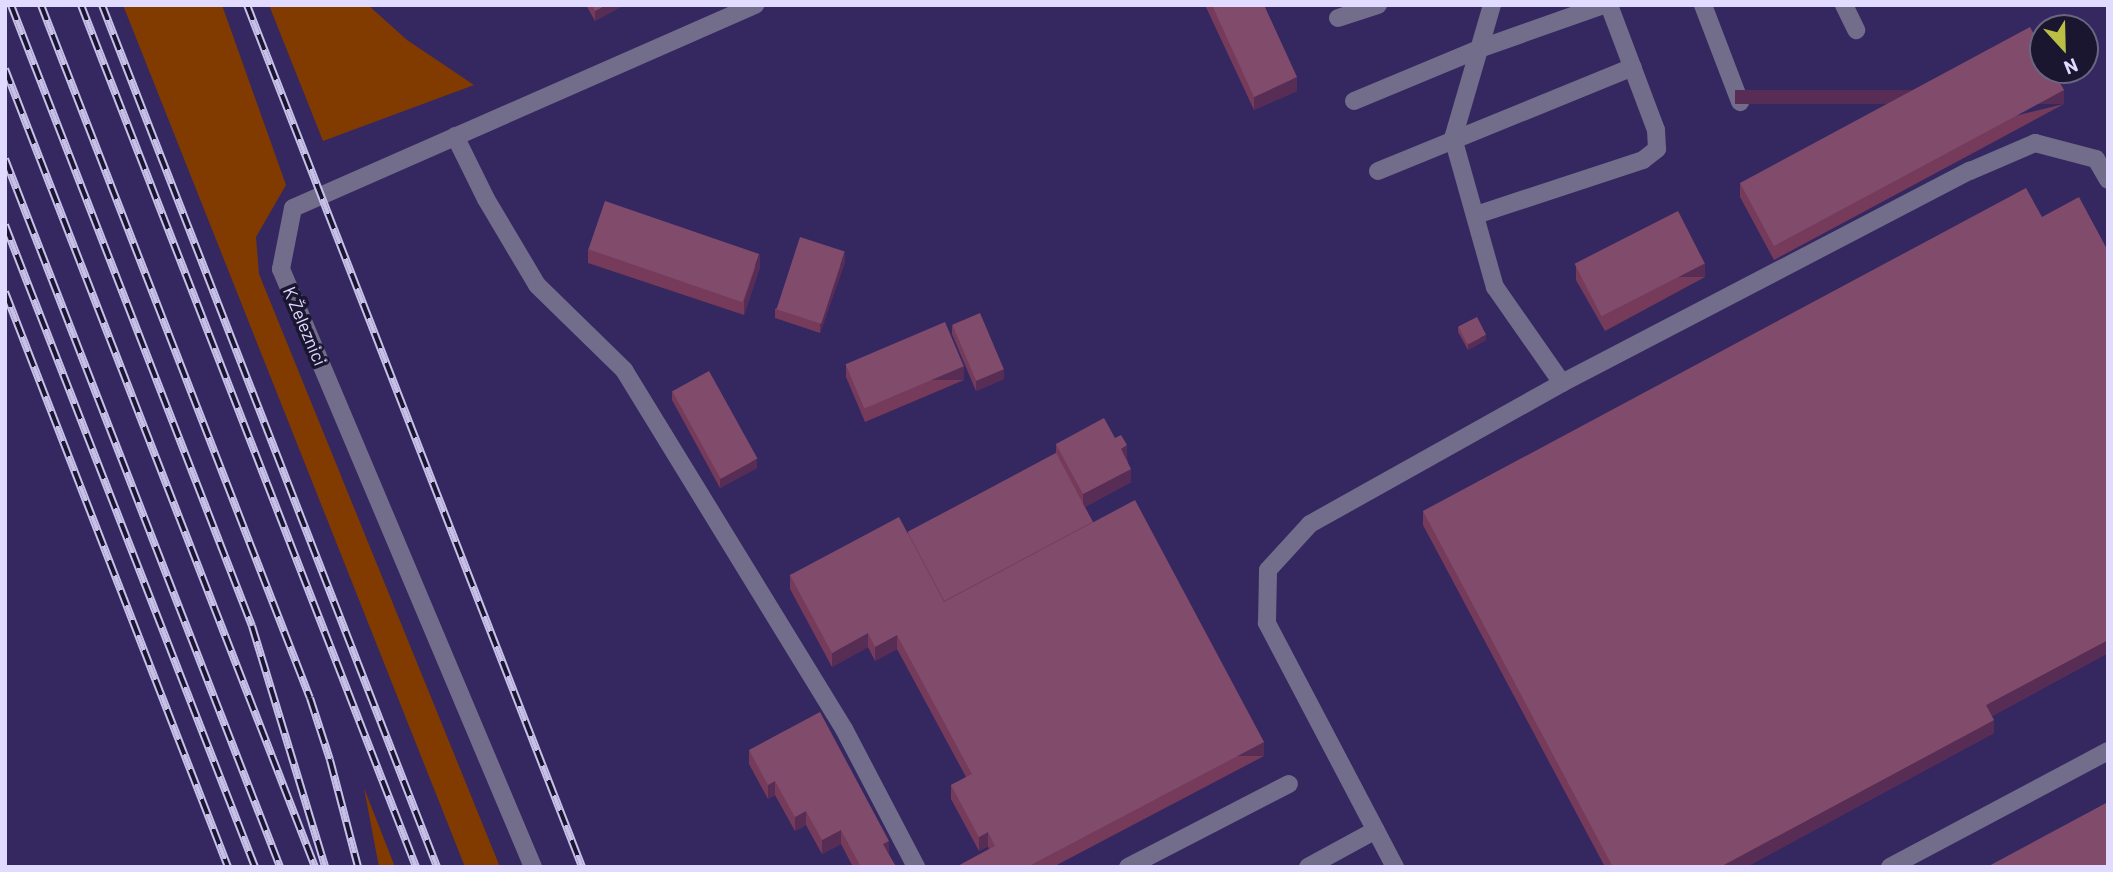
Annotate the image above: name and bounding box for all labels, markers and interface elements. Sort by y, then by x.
north arrow [2029,14,2099,84]
text: N [2061,54,2081,80]
street label: K Železnici [279,283,331,369]

